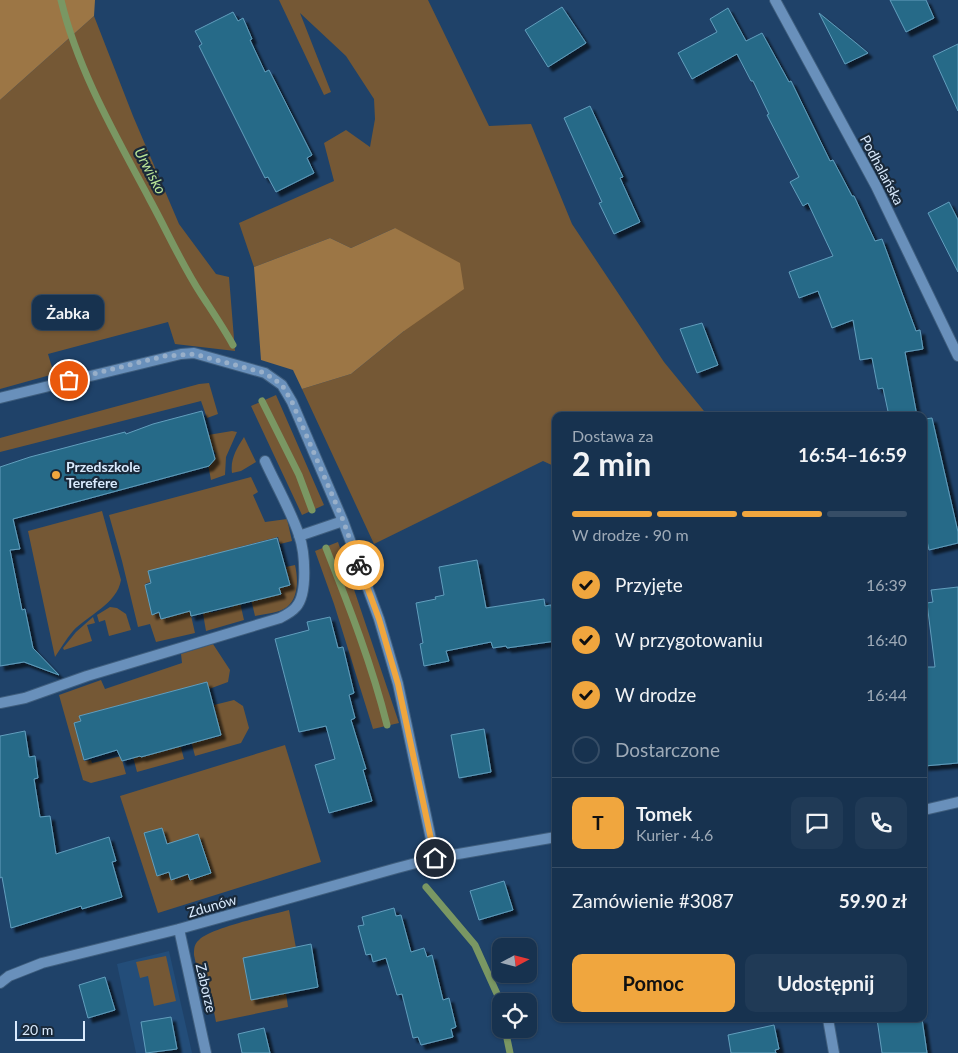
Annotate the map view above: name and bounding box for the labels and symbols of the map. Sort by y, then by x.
street label: Podhalańska [857,132,908,208]
water label: Urwisko [131,144,171,197]
callout: Żabka [33,295,105,330]
pin [48,359,90,401]
place label: Przedszkole Terefere [66,458,141,491]
marker: Przedszkole Terefere [50,469,62,481]
courier [334,540,384,590]
pin [414,837,456,879]
street label: Zdunów [185,890,238,921]
north arrow [492,938,538,982]
street label: Zaborze [193,962,220,1014]
scale bar [15,1018,85,1041]

